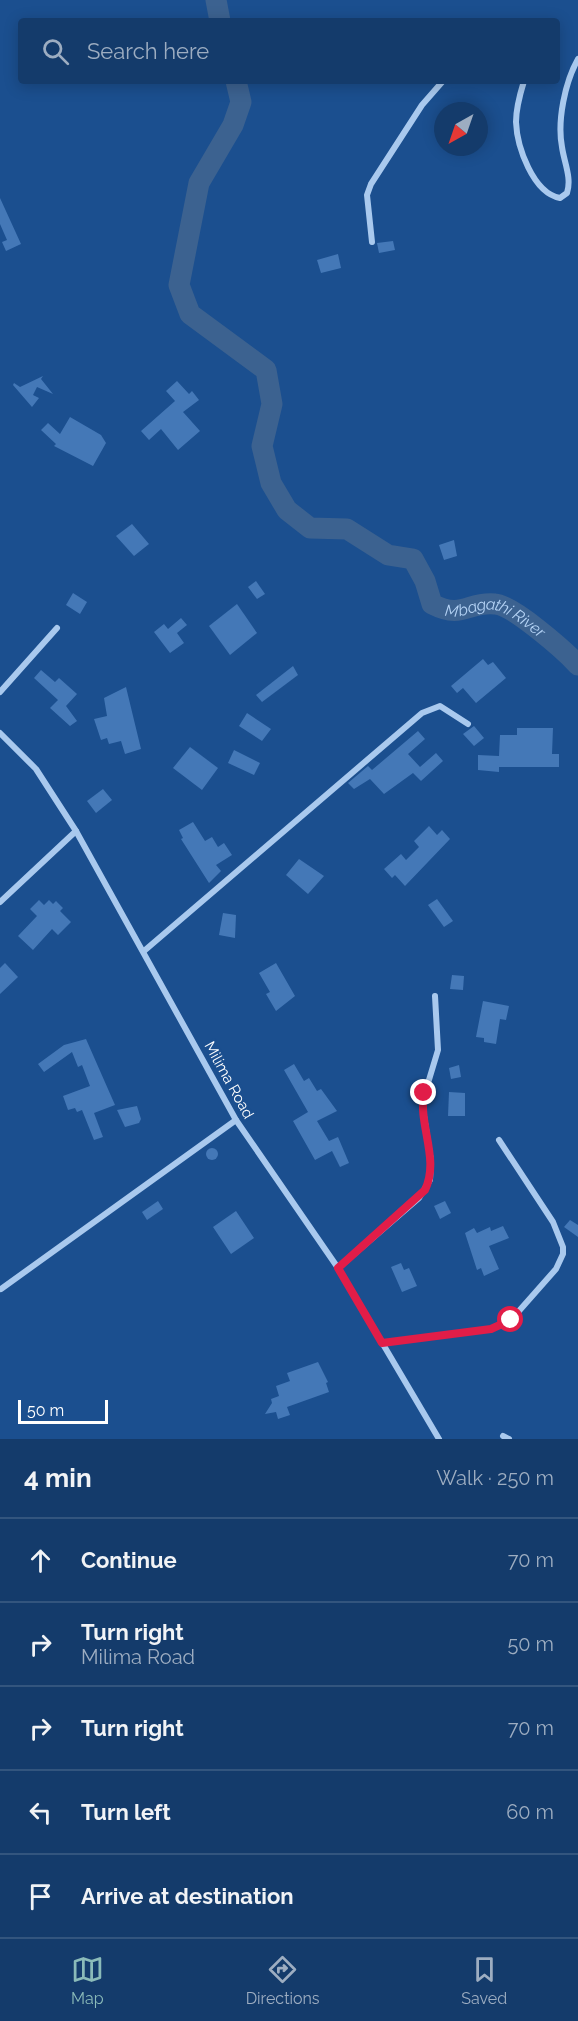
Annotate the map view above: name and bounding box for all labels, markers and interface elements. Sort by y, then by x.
search box [18,18,560,84]
icon: search [39,35,72,68]
text: Search here [87,38,209,64]
north arrow [434,102,488,156]
water label: Mbagathi River [444,595,549,642]
street label: Milima Road [200,1038,258,1122]
route end [410,1079,436,1105]
route start [497,1306,523,1332]
scale bar [18,1397,108,1424]
text: 50 m [27,1401,64,1420]
text: 4 min [24,1463,92,1493]
text: Walk · 250 m [436,1466,554,1490]
icon: ahead [24,1544,57,1577]
text: Continue [81,1547,177,1573]
text: 70 m [508,1548,554,1572]
text: Turn right [81,1619,184,1645]
icon: right [24,1628,57,1661]
text: 50 m [507,1632,554,1656]
text: Milima Road [81,1645,195,1669]
icon: right [24,1712,57,1745]
text: Turn right [81,1715,184,1741]
text: 70 m [508,1716,554,1740]
icon: left [24,1796,57,1829]
text: Turn left [81,1799,171,1825]
text: 60 m [506,1800,554,1824]
icon: arrive [24,1880,57,1913]
text: Arrive at destination [81,1883,294,1909]
tab: Map [71,1953,104,2008]
tab: Directions [246,1953,320,2008]
tab: Saved [461,1953,507,2008]

